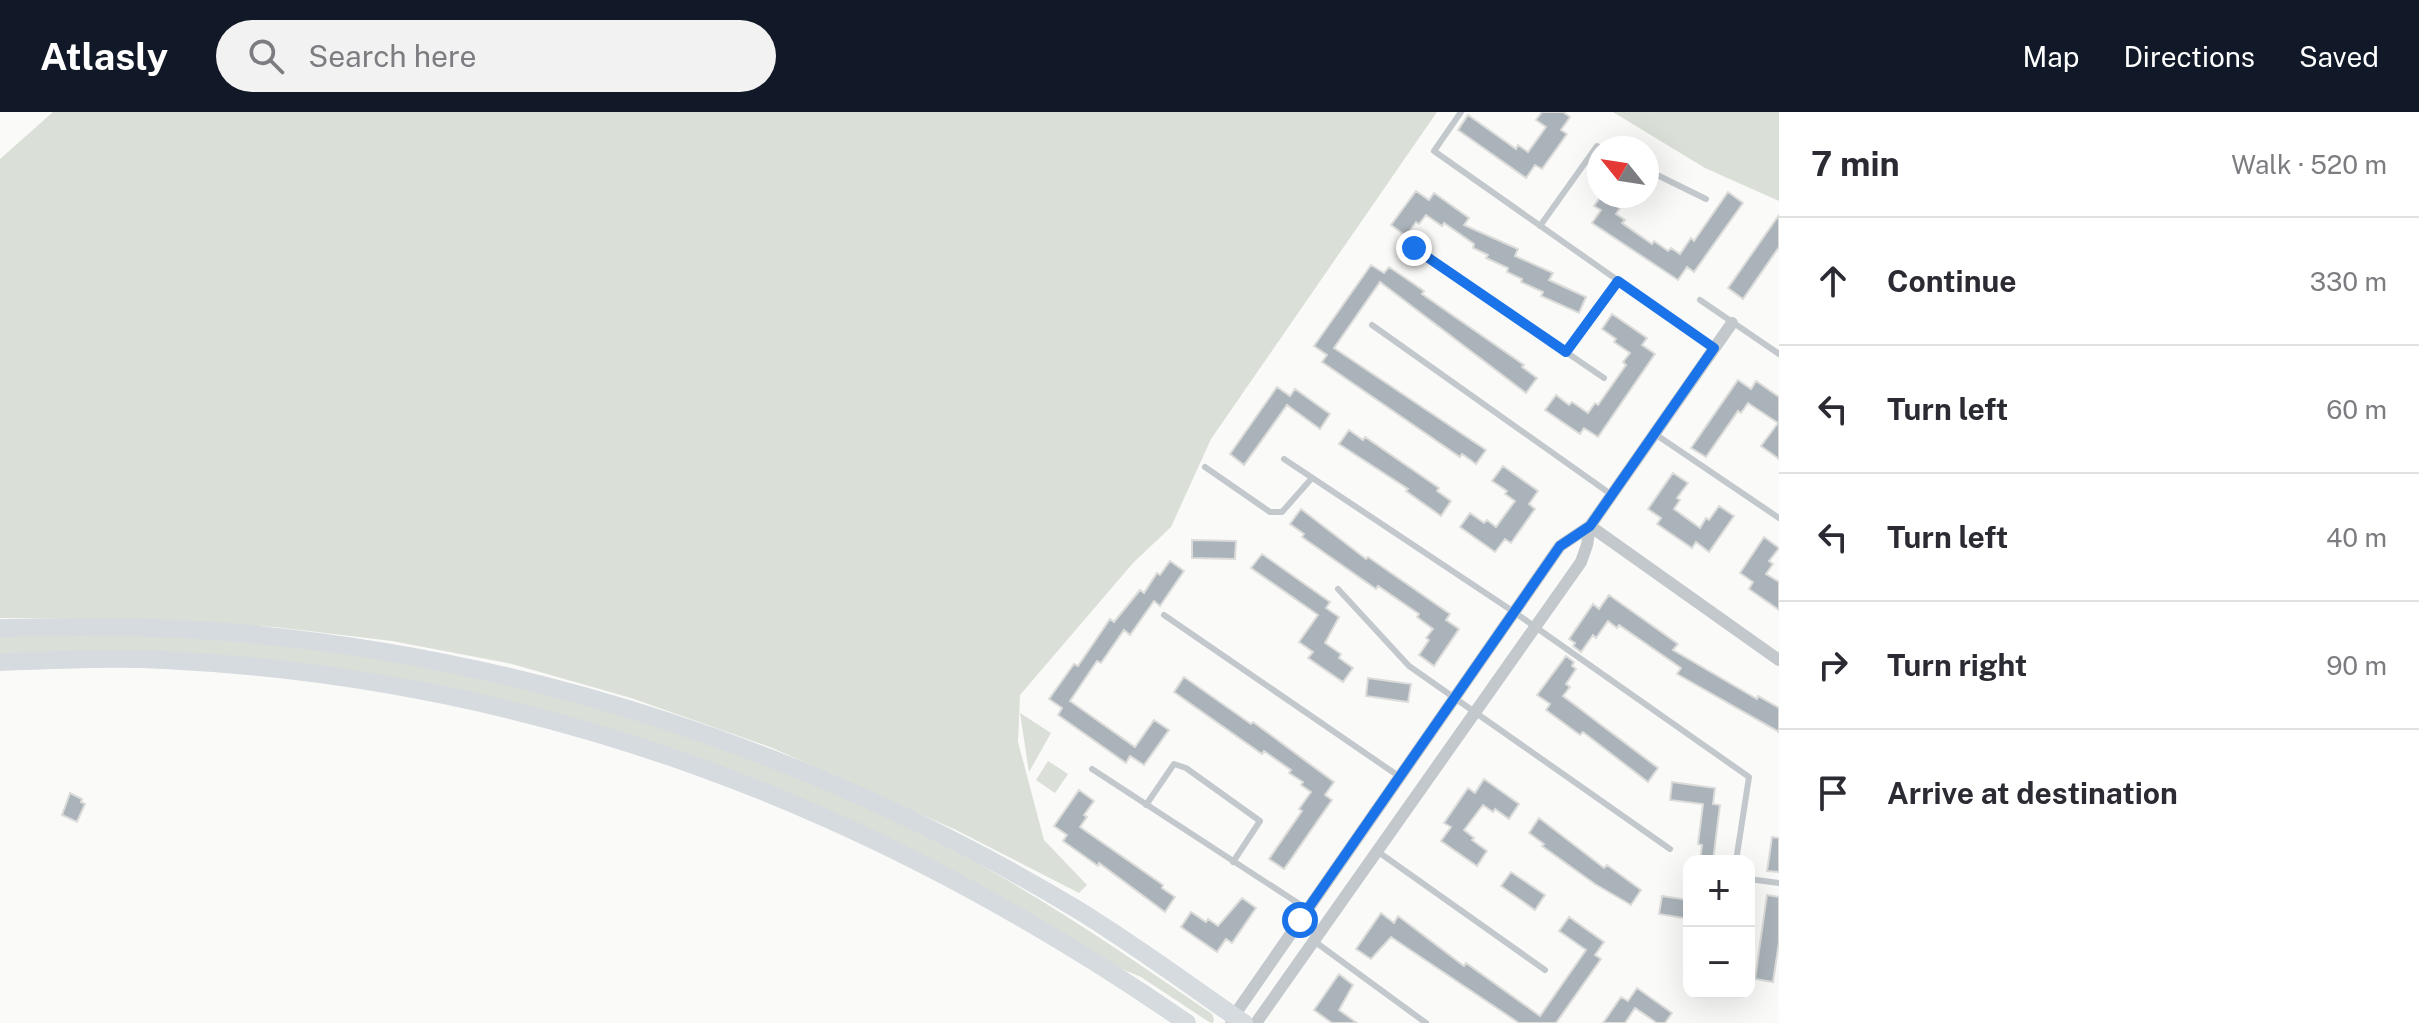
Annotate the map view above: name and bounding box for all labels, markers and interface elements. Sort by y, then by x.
search box [216,20,776,92]
text: Atlasly [40,34,168,79]
icon: search [244,34,288,78]
text: Search here [308,38,477,74]
text: Map [2023,40,2079,73]
text: Directions [2123,40,2255,73]
text: Saved [2299,40,2379,73]
north arrow [1587,136,1659,208]
text: 7 min [1811,144,1900,184]
text: Walk · 520 m [2231,149,2387,180]
route end [1396,230,1432,266]
icon: ahead [1811,259,1855,303]
text: Continue [1887,263,2017,299]
text: 330 m [2310,266,2387,297]
icon: left [1811,387,1855,431]
text: Turn left [1887,391,2008,427]
text: 60 m [2326,394,2387,425]
icon: left [1811,515,1855,559]
text: Turn left [1887,519,2008,555]
text: 40 m [2326,522,2387,553]
icon: right [1811,643,1855,687]
text: Turn right [1887,647,2027,683]
text: 90 m [2326,650,2387,681]
icon: arrive [1811,771,1855,815]
text: Arrive at destination [1887,775,2178,811]
map controls [1683,855,1755,999]
button: + [1683,855,1755,927]
route start [1282,902,1318,938]
button: − [1683,927,1755,999]

